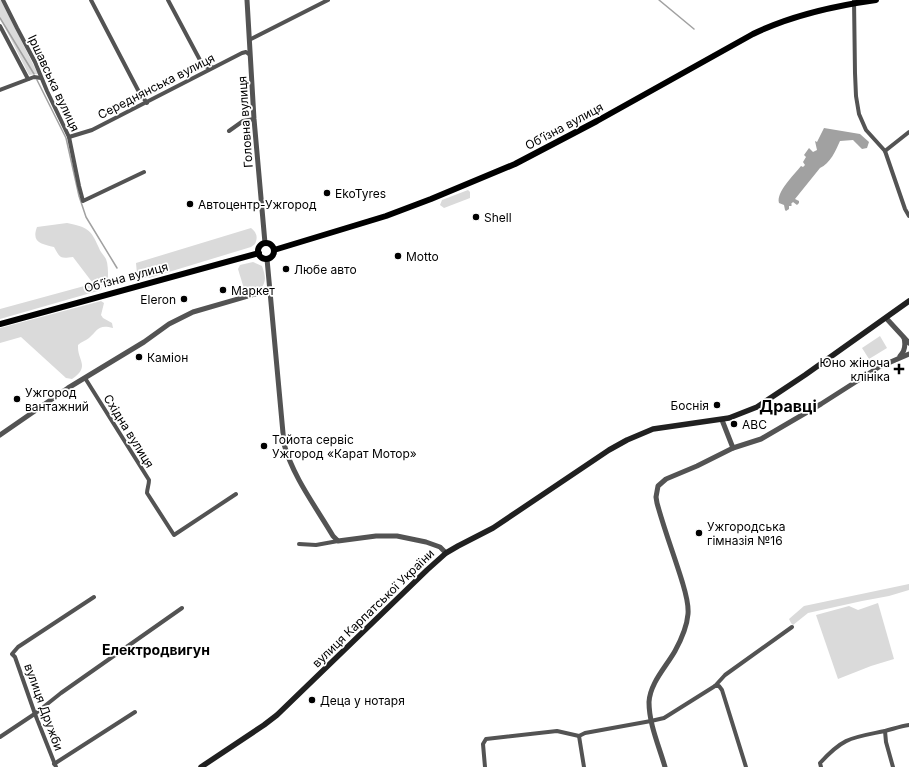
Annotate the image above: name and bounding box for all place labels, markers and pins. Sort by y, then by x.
place label: EkoTyres [335,186,386,201]
marker: EkoTyres [322,188,332,198]
place label: Автоцентр-Ужгород [198,197,317,212]
marker: Автоцентр-Ужгород [185,199,195,209]
place label: Shell [484,210,512,225]
marker: Shell [471,212,481,222]
place label: Motto [406,249,439,264]
marker: Motto [393,251,403,261]
place label: Любе авто [294,262,357,277]
marker: Любе авто [281,264,291,274]
place label: Маркет [231,283,275,298]
marker: Маркет [218,285,228,295]
place label: Eleron [140,292,176,307]
marker: Eleron [179,294,189,304]
place label: Каміон [147,350,188,365]
marker: Каміон [134,352,144,362]
place label: Юно жіноча клініка [819,355,890,384]
marker: Юно жіноча клініка [893,363,905,375]
place label: Ужгород вантажний [25,385,89,414]
marker: Ужгород вантажний [12,394,22,404]
place label: Боснія [671,398,709,413]
marker: Боснія [712,400,722,410]
place label: ABC [742,417,767,432]
marker: ABC [729,419,739,429]
place label: Тойота сервіс Ужгород «Карат Мотор» [272,432,417,461]
marker: Тойота сервіс Ужгород «Карат Мотор» [259,441,269,451]
place label: Ужгородська гімназія №16 [707,519,785,548]
marker: Ужгородська гімназія №16 [694,528,704,538]
place label: Деца у нотаря [320,693,405,708]
marker: Деца у нотаря [307,695,317,705]

